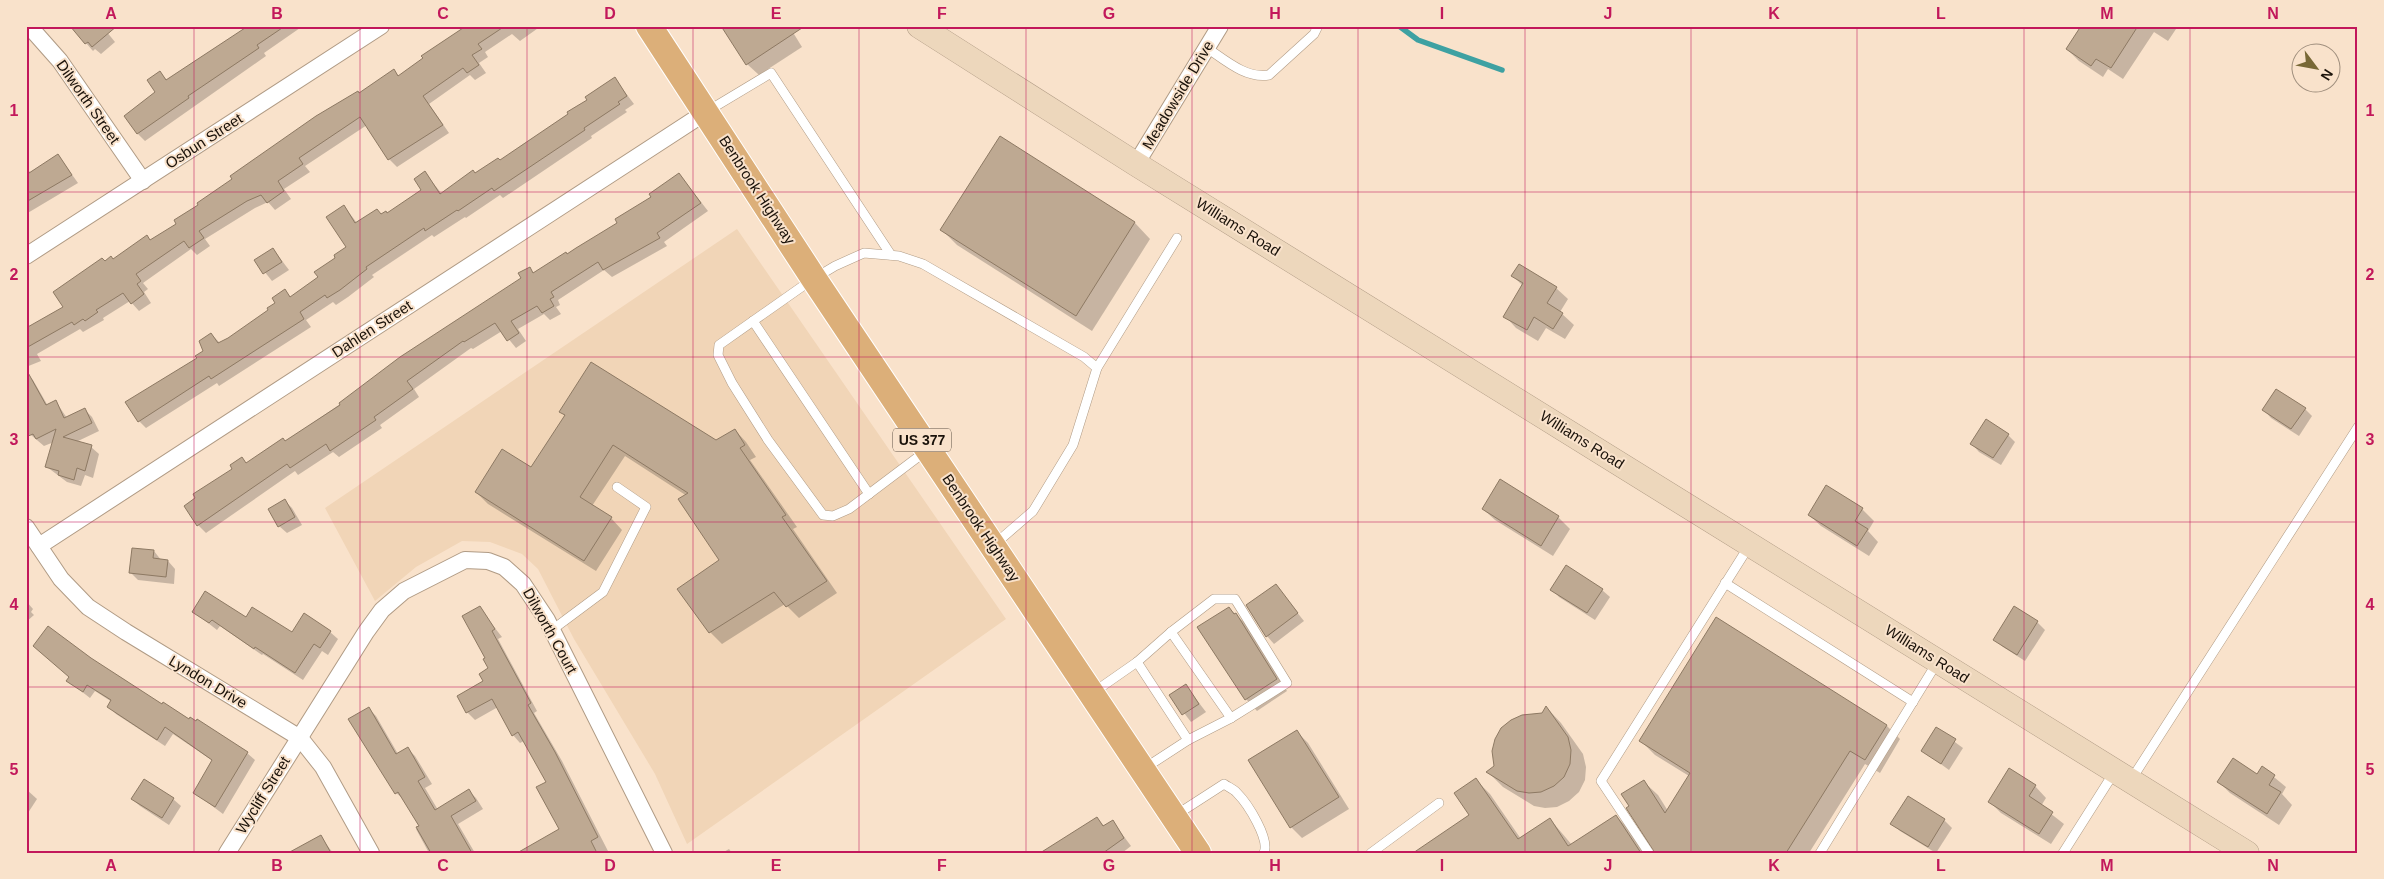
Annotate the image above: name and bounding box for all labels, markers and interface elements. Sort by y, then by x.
text: A [105,5,117,22]
text: B [271,5,283,22]
text: C [437,5,449,22]
text: D [604,5,616,22]
text: E [771,5,782,22]
text: F [937,5,947,22]
text: G [1103,5,1115,22]
text: H [1269,5,1281,22]
text: I [1440,5,1444,22]
text: J [1604,5,1612,22]
text: K [1768,5,1780,22]
text: L [1936,5,1946,22]
text: M [2100,5,2114,22]
text: N [2267,5,2279,22]
street label: Meadowside Drive [1139,37,1217,152]
north arrow [2292,42,2342,92]
street label: Dilworth Street [53,57,124,148]
text: N [2318,66,2336,83]
text: 1 [10,102,19,119]
text: 1 [2366,102,2375,119]
street label: Osbun Street [162,109,246,172]
street label: Benbrook Highway [716,132,799,248]
street label: Williams Road [1193,194,1283,259]
text: 2 [10,266,19,283]
text: 2 [2366,266,2375,283]
street label: Dahlen Street [329,296,416,361]
street label: Williams Road [1537,407,1627,472]
road number: US 377 [893,428,951,452]
text: 3 [10,431,19,448]
text: 3 [2366,431,2375,448]
street label: Benbrook Highway [939,471,1024,585]
street label: Dilworth Court [520,585,581,677]
text: 4 [10,596,19,613]
text: 4 [2366,596,2375,613]
street label: Williams Road [1882,621,1972,686]
street label: Lyndon Drive [166,652,250,711]
street label: Wycliff Street [232,752,294,837]
text: 5 [10,761,19,778]
text: 5 [2366,761,2375,778]
text: A [105,857,117,874]
text: B [271,857,283,874]
text: C [437,857,449,874]
text: D [604,857,616,874]
text: E [771,857,782,874]
text: F [937,857,947,874]
text: G [1103,857,1115,874]
text: H [1269,857,1281,874]
text: I [1440,857,1444,874]
text: J [1604,857,1612,874]
text: K [1768,857,1780,874]
text: L [1936,857,1946,874]
text: M [2100,857,2114,874]
text: N [2267,857,2279,874]

